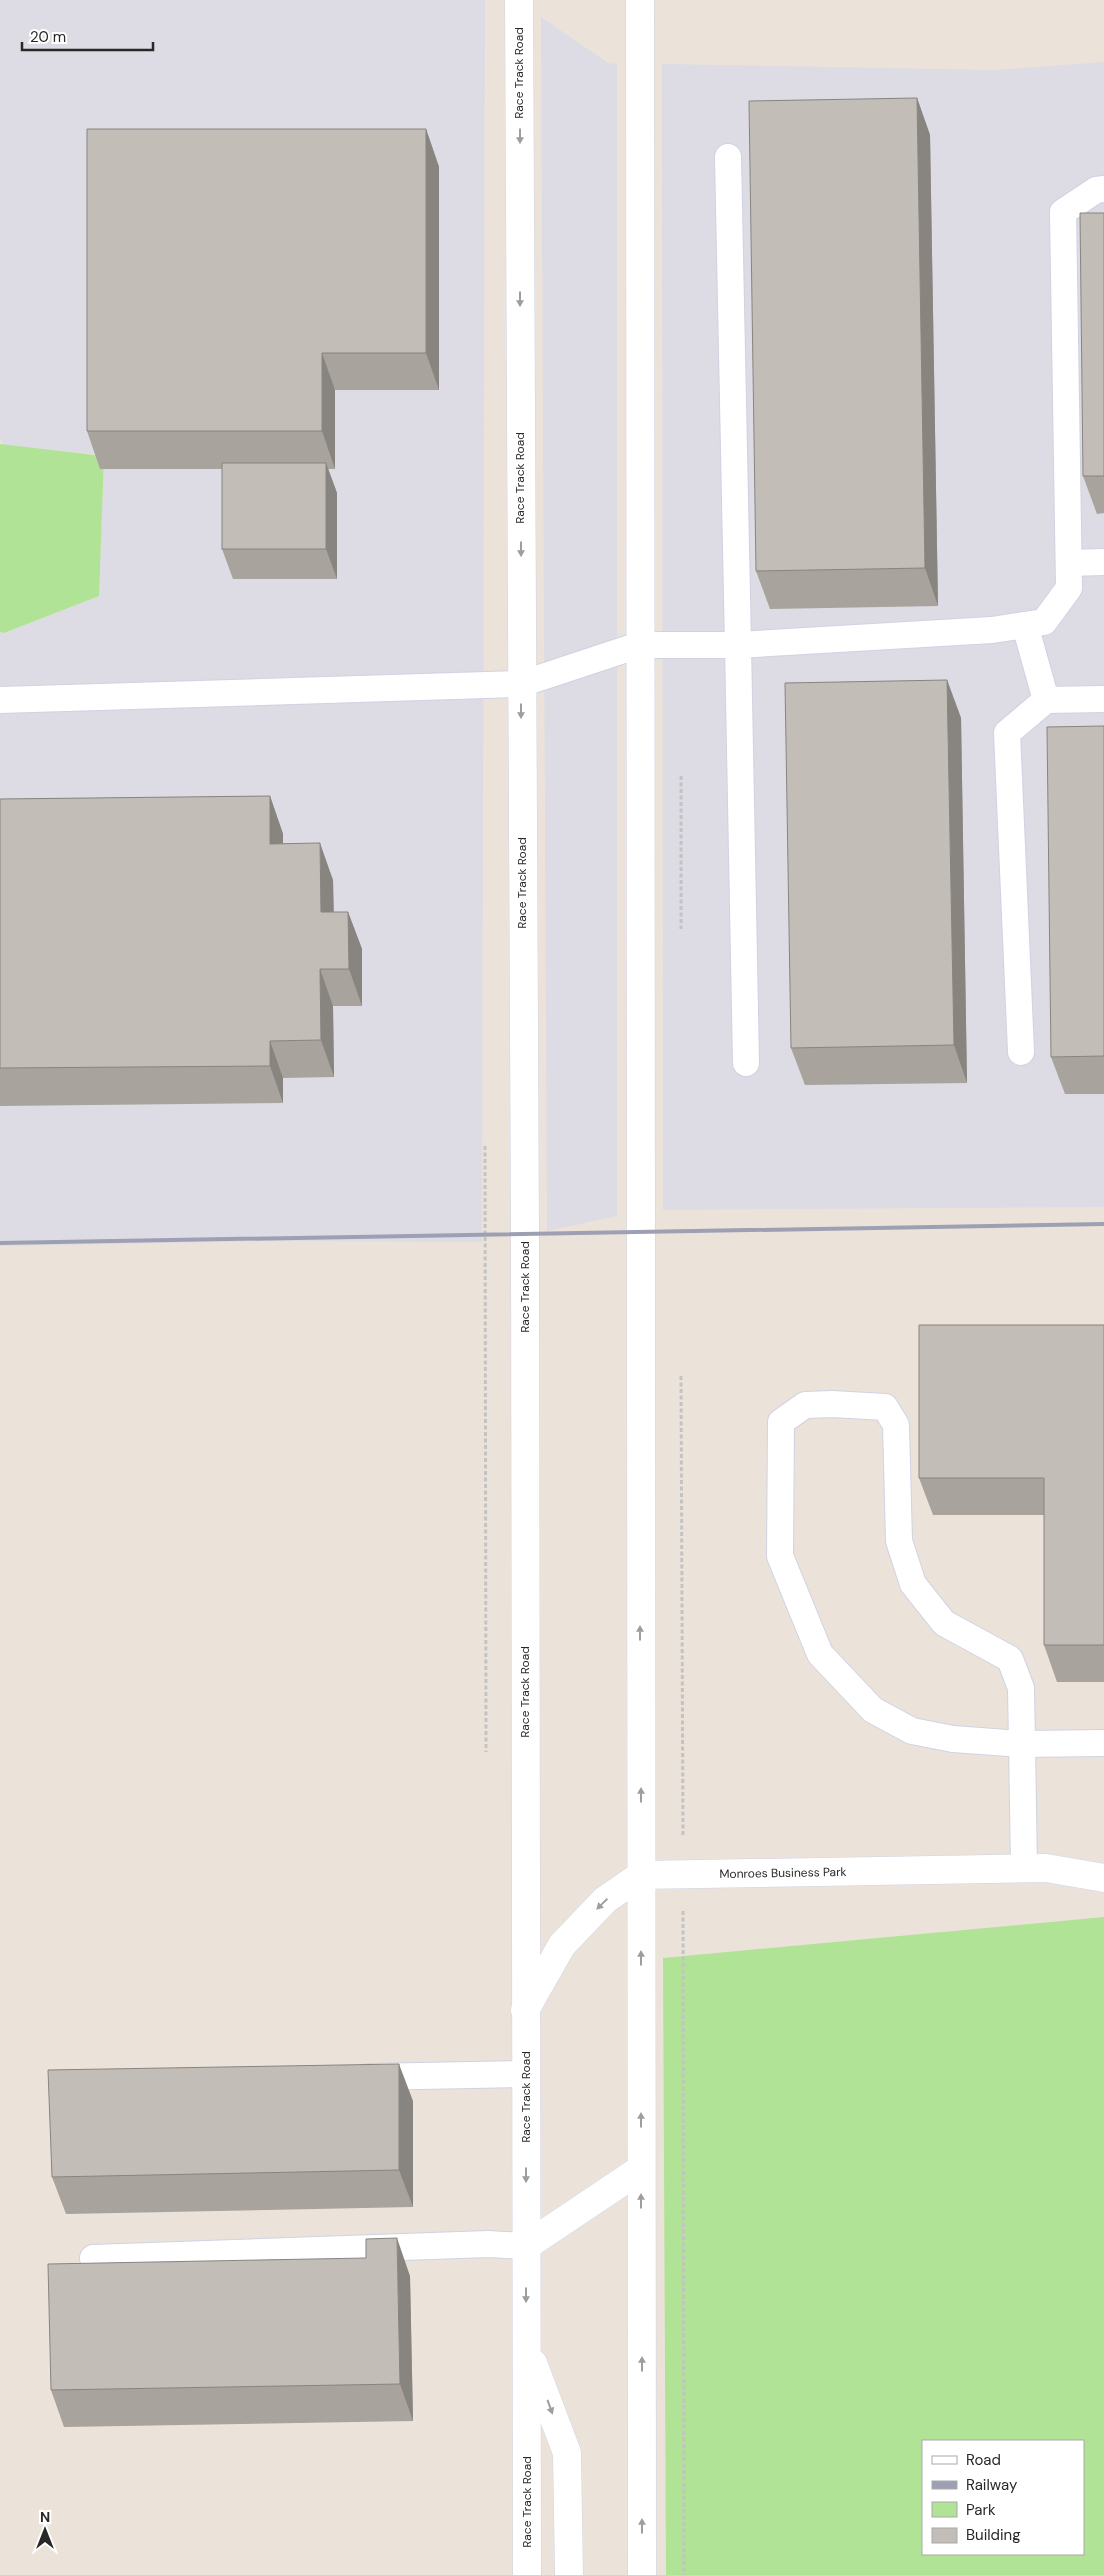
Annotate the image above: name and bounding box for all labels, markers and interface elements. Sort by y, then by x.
scale bar [22,20,154,52]
text: 20 m [30,27,66,47]
street label: Race Track Road [511,27,527,119]
one-way arrow [516,128,524,144]
one-way arrow [516,291,524,307]
street label: Race Track Road [512,432,528,524]
one-way arrow [517,541,525,557]
one-way arrow [517,703,525,719]
street label: Race Track Road [514,837,530,929]
street label: Race Track Road [517,1241,533,1333]
one-way arrow [636,1624,644,1640]
street label: Race Track Road [517,1646,533,1738]
one-way arrow [637,1787,645,1803]
street label: Monroes Business Park [719,1864,847,1882]
one-way arrow [596,1898,608,1910]
one-way arrow [637,1949,645,1965]
street label: Race Track Road [518,2051,534,2143]
one-way arrow [637,2112,645,2128]
one-way arrow [522,2167,530,2183]
one-way arrow [637,2193,645,2209]
one-way arrow [522,2287,530,2303]
one-way arrow [638,2356,646,2372]
one-way arrow [547,2400,554,2415]
legend [922,2440,1084,2555]
text: Road [966,2450,1001,2470]
street label: Race Track Road [519,2456,535,2548]
text: Railway [966,2475,1018,2495]
text: Park [966,2500,996,2520]
north arrow [20,2505,70,2555]
text: N [40,2508,50,2526]
one-way arrow [638,2518,646,2534]
text: Building [966,2525,1021,2545]

